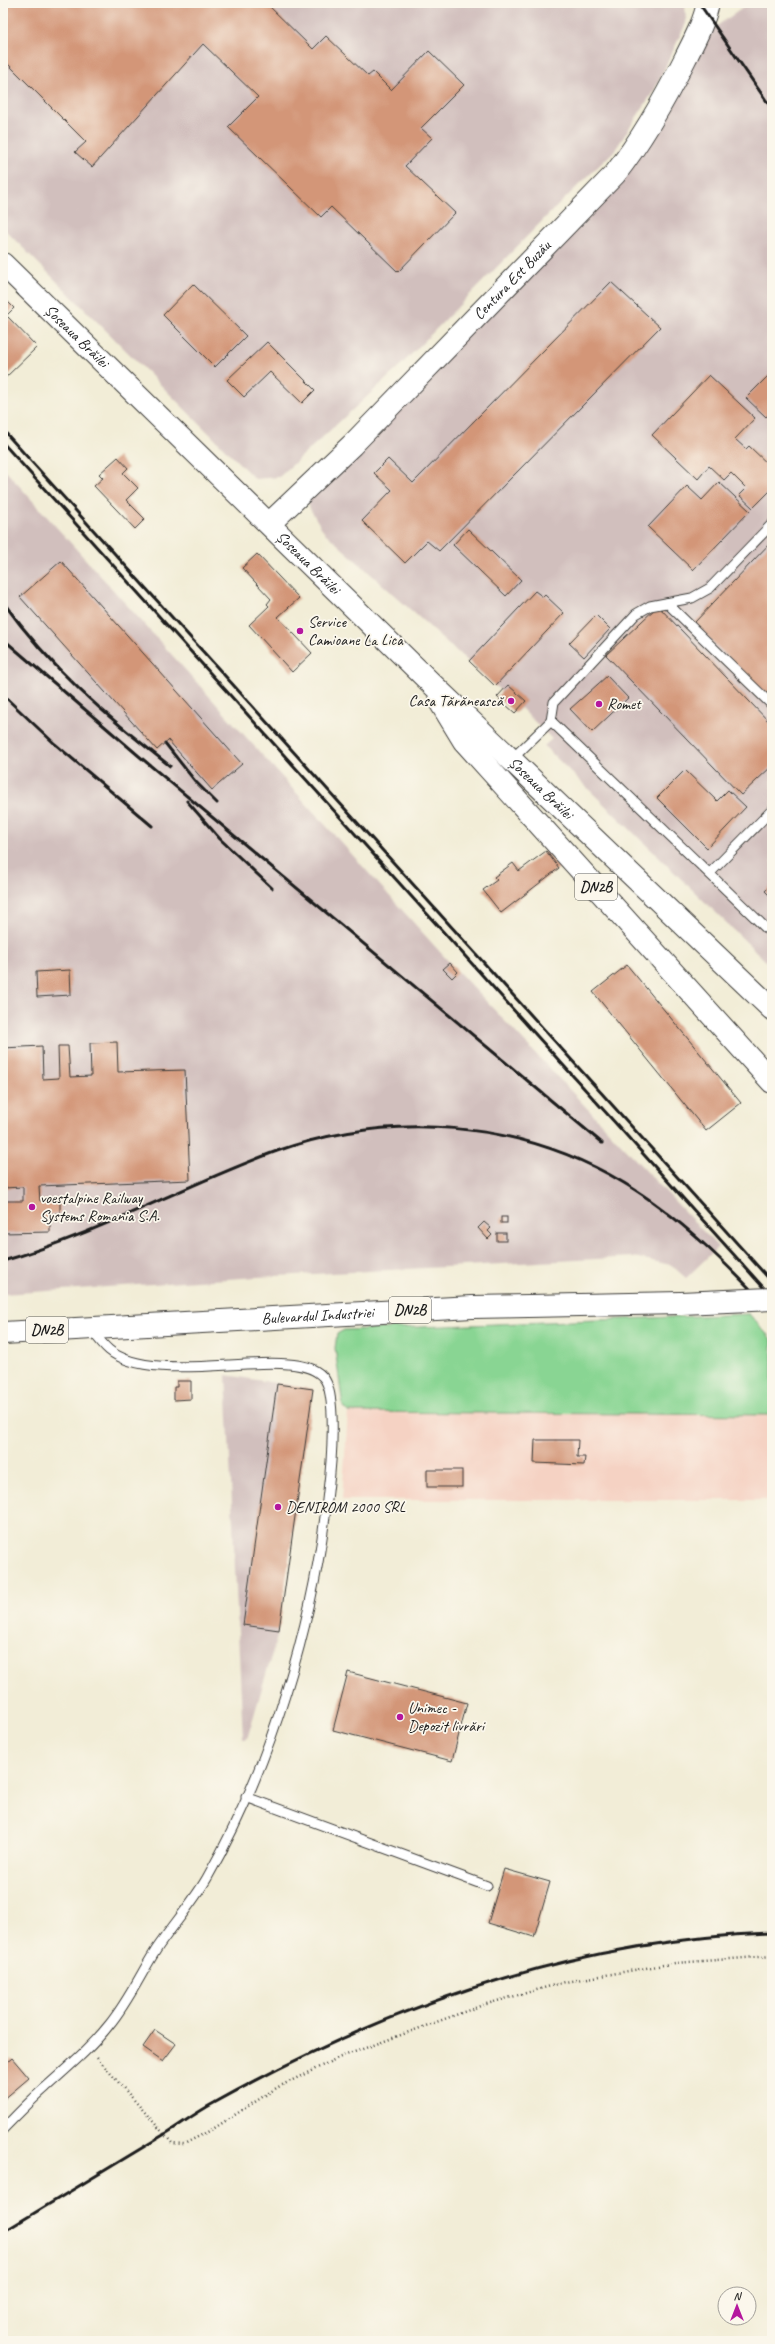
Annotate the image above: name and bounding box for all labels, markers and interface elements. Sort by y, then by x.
street label: Centura Est Buzău [469,235,556,324]
street label: Șoseaua Brăilei [40,300,114,373]
street label: Șoseaua Brăilei [272,527,346,600]
place label: Service Camioane La Lica [308,612,404,650]
marker: Service Camioane La Lica [295,626,305,636]
place label: Casa Tărănească [408,691,505,711]
place label: Romet [607,694,642,714]
marker: Casa Tărănească [506,696,516,706]
marker: Romet [594,699,604,709]
street label: Șoseaua Brăilei [504,753,579,825]
road number: DN2B [575,874,617,900]
place label: voestalpine Railway Systems Romania S.A. [40,1188,160,1226]
marker: voestalpine Railway Systems Romania S.A. [27,1202,37,1212]
road number: DN2B [389,1297,431,1323]
street label: Bulevardul Industriei [261,1302,376,1329]
road number: DN2B [26,1317,68,1343]
place label: DENIROM 2000 SRL [286,1497,406,1517]
marker: DENIROM 2000 SRL [273,1502,283,1512]
place label: Unimec - Depozit livrări [408,1698,486,1736]
marker: Unimec - Depozit livrări [395,1712,405,1722]
north arrow [717,2286,757,2326]
text: N [734,2289,743,2303]

